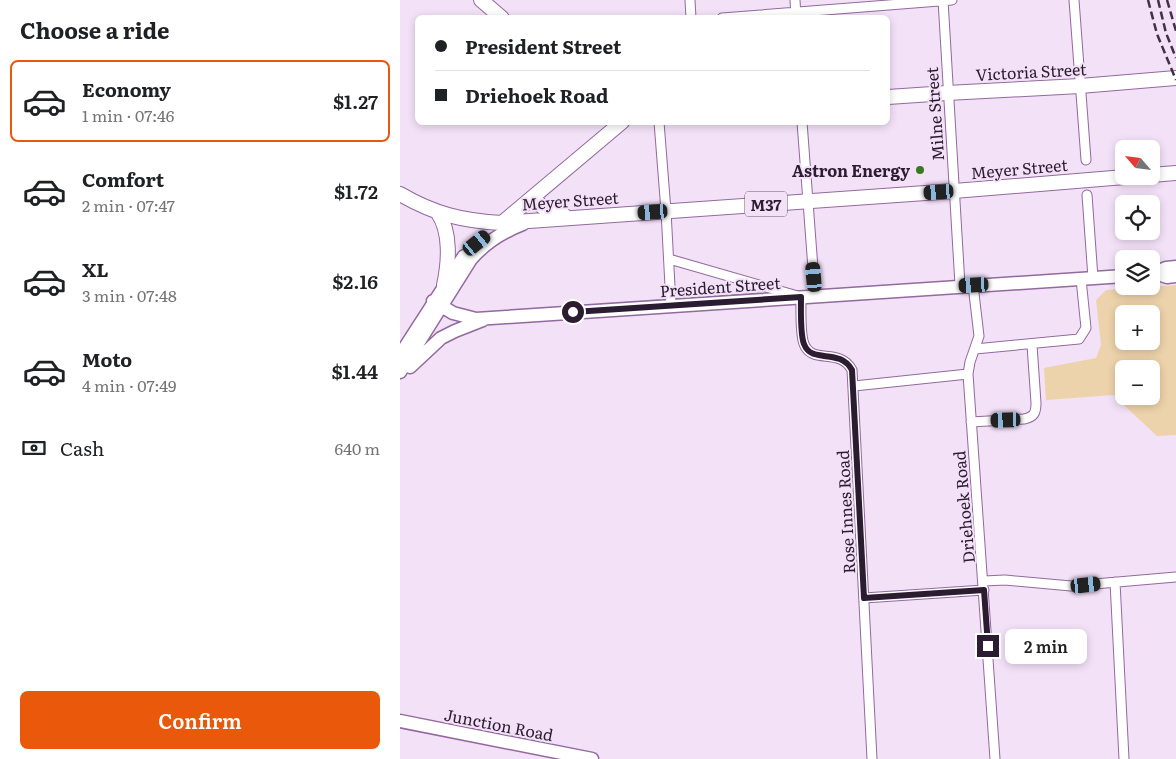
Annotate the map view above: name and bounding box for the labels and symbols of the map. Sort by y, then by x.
street label: Victoria Street [975,56,1088,86]
street label: Milne Street [919,66,949,162]
north arrow [1115,140,1160,185]
street label: Meyer Street [969,152,1069,184]
place label: Astron Energy [792,158,910,182]
marker: Astron Energy [914,164,926,176]
car [923,183,954,201]
street label: Meyer Street [521,185,620,215]
road number: M37 [745,192,787,216]
car [637,203,668,221]
car [460,228,493,258]
car [805,261,822,293]
street label: President Street [659,270,782,302]
car [958,277,989,293]
route start [562,301,584,323]
car [990,412,1021,428]
street label: Rose Innes Road [830,449,860,574]
street label: Driehoek Road [946,450,980,564]
car [1070,576,1101,594]
callout: 2 min [1006,628,1088,664]
route end [977,635,999,657]
street label: Junction Road [442,702,556,746]

